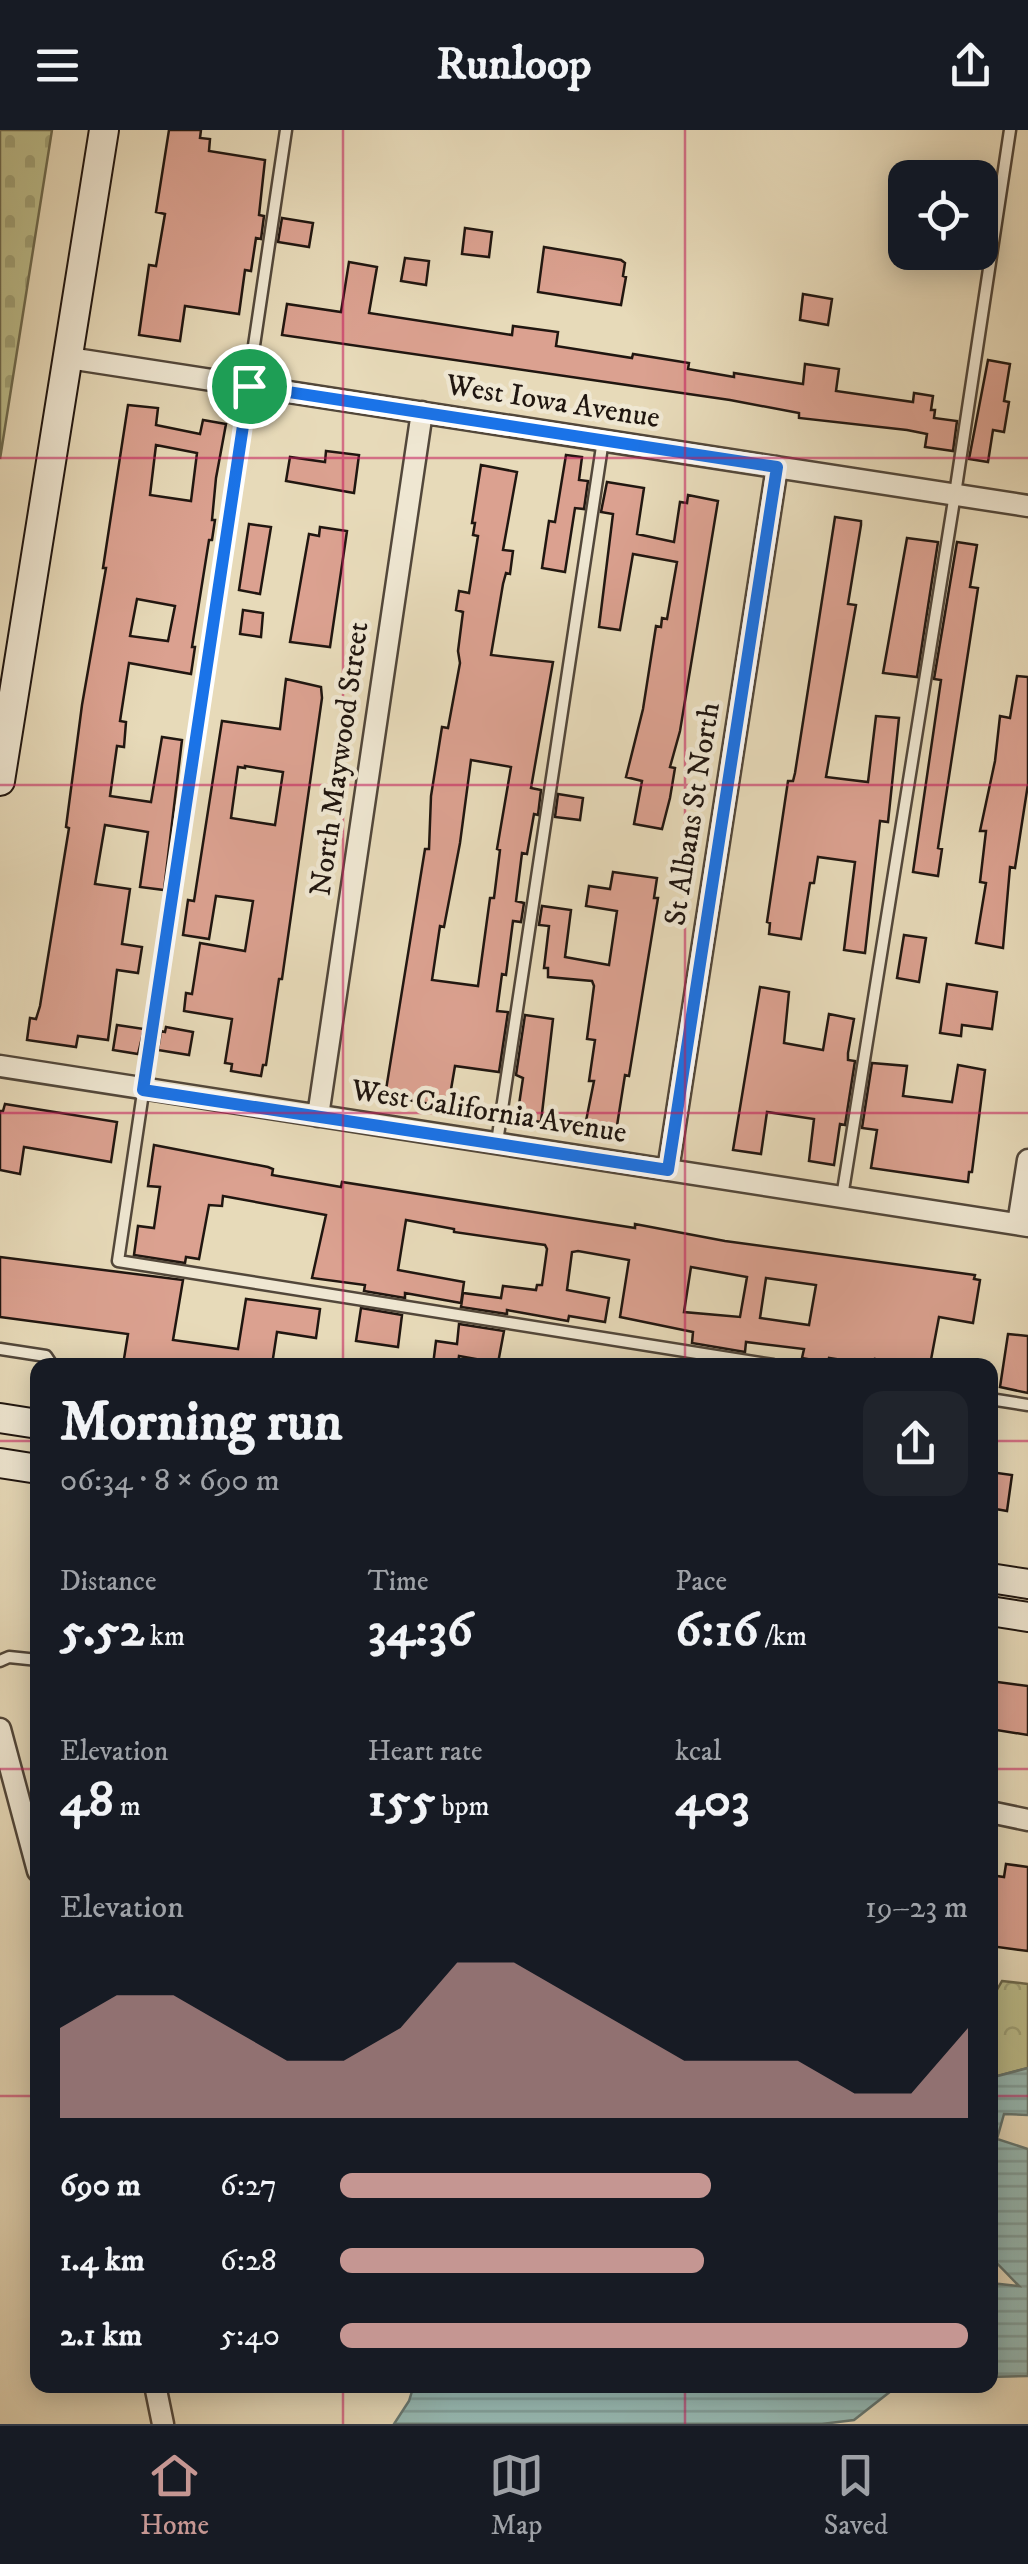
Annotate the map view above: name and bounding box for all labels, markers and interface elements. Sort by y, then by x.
text: Runloop [437,37,591,93]
icon: menu [30,38,85,93]
icon: share [943,38,998,93]
map controls [888,160,998,270]
button: locate [888,160,998,270]
pin [207,344,292,429]
icon: arrive [222,359,277,414]
street label: West Iowa Avenue [443,367,662,437]
street label: North Maywood Street [302,620,378,898]
street label: St Albans St North [657,699,729,928]
street label: West California Avenue [348,1072,629,1152]
text: Morning run [60,1389,342,1458]
button: share [863,1391,968,1496]
text: 06:34 · 8 × 690 m [60,1461,280,1501]
text: Distance [60,1564,156,1599]
text: Time [368,1564,428,1599]
text: Pace [675,1564,727,1599]
text: 5.52 [60,1599,144,1662]
text: 34:36 [368,1599,473,1662]
text: 6:16 [675,1599,759,1662]
text: km [144,1619,185,1654]
text: /km [759,1619,807,1654]
text: Elevation [60,1734,168,1769]
text: Heart rate [368,1734,483,1769]
text: kcal [675,1734,721,1769]
text: 48 [60,1769,114,1832]
text: 155 [368,1769,435,1832]
text: 403 [675,1769,750,1832]
text: m [114,1789,141,1824]
text: bpm [435,1789,490,1824]
text: Elevation [60,1888,184,1928]
text: 19–23 m [865,1888,968,1928]
text: 690 m [60,2166,141,2206]
text: 6:27 [220,2166,277,2206]
text: 1.4 km [60,2241,145,2281]
text: 6:28 [220,2241,277,2281]
text: 2.1 km [60,2316,142,2356]
text: 5:40 [220,2316,280,2356]
tab: Home [140,2448,209,2543]
tab: Map [489,2448,544,2543]
tab: Saved [824,2448,888,2543]

